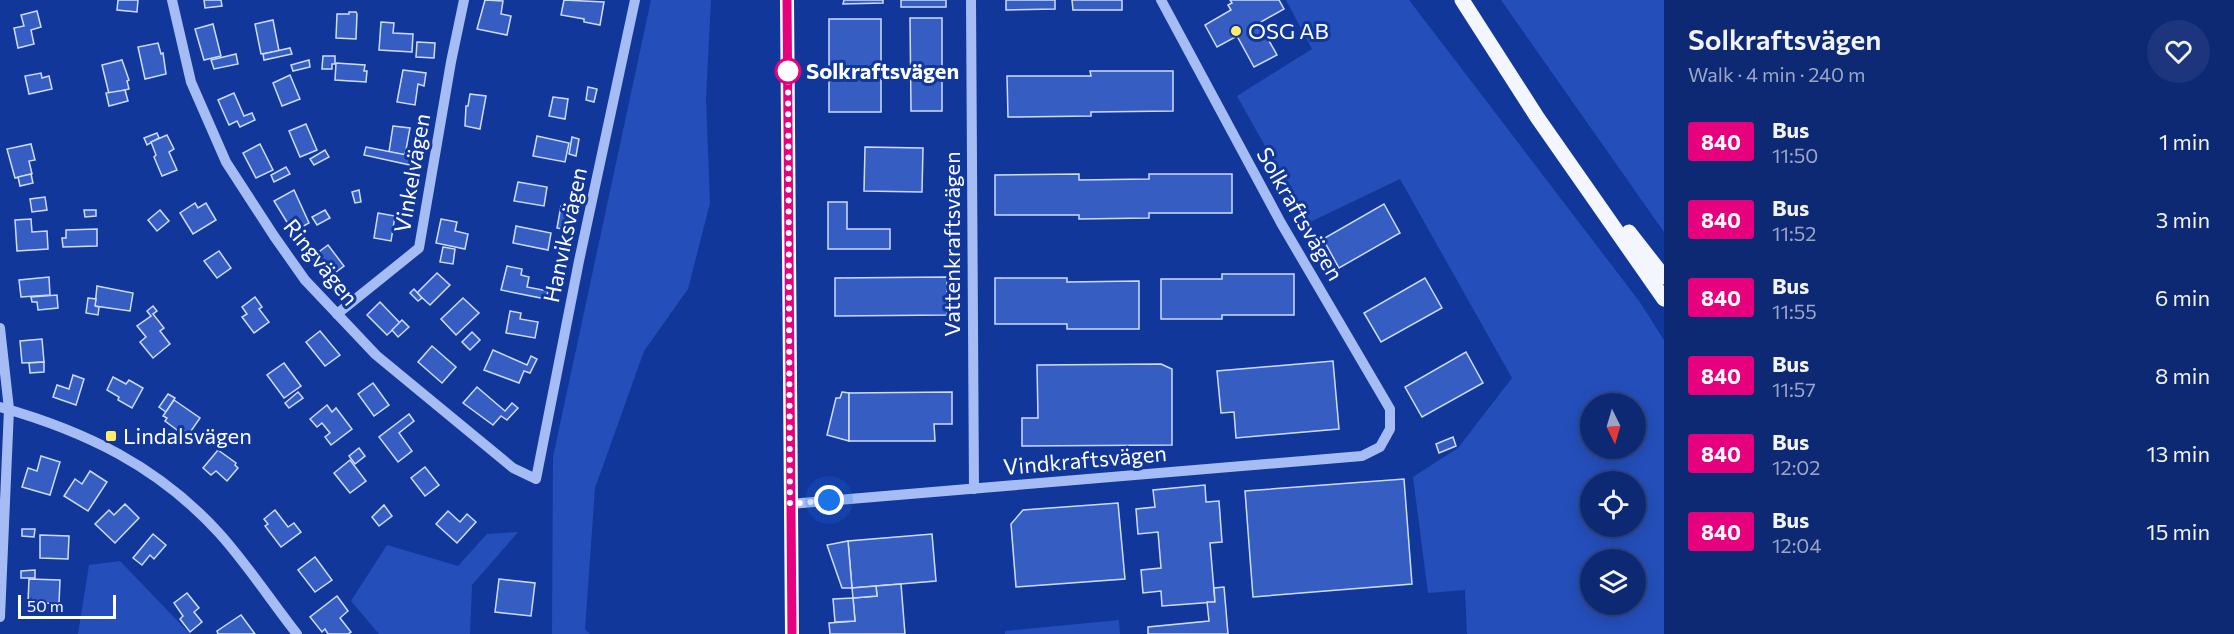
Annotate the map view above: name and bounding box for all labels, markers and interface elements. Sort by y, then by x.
place label: OSG AB [1248,17,1329,44]
button: heart [2147,20,2210,83]
text: Solkraftsvägen [1688,22,1881,56]
marker: OSG AB [1229,24,1243,38]
place label: Solkraftsvägen [806,57,959,84]
marker: Solkraftsvägen [775,58,801,84]
text: Walk · 4 min · 240 m [1688,62,1865,86]
street label: Vinkelvägen [388,111,435,235]
text: Bus [1772,116,1809,143]
text: 1 min [2159,128,2210,155]
text: 840 [1701,129,1741,154]
street label: Solkraftsvägen [1251,142,1350,285]
text: 11:50 [1772,143,1818,167]
street label: Vattenkraftsvägen [938,151,965,337]
street label: Hanviksvägen [537,165,592,305]
text: Bus [1772,194,1809,221]
text: 3 min [2156,206,2210,233]
text: 840 [1701,207,1741,232]
street label: Ringvägen [278,213,364,310]
text: 11:52 [1772,221,1816,245]
text: Bus [1772,272,1809,299]
text: 6 min [2155,284,2210,311]
text: 840 [1701,285,1741,310]
text: 11:55 [1772,299,1817,323]
text: Bus [1772,350,1809,377]
text: 8 min [2155,362,2210,389]
text: 840 [1701,363,1741,388]
text: 11:57 [1772,377,1816,401]
north arrow [1580,393,1646,459]
map controls [1580,393,1646,615]
place label: Lindalsvägen [123,422,252,449]
text: Bus [1772,428,1809,455]
marker: Lindalsvägen [104,429,118,443]
street label: Vindkraftsvägen [1002,439,1168,480]
text: 13 min [2146,440,2210,467]
text: 840 [1701,441,1741,466]
text: 12:02 [1772,455,1820,479]
button: locate [1580,471,1646,537]
your location [814,485,844,515]
text: Bus [1772,506,1809,533]
text: 15 min [2146,518,2210,545]
text: 840 [1701,519,1741,544]
text: 12:04 [1772,533,1821,557]
button: layers [1580,549,1646,615]
scale bar [18,592,116,620]
text: 50 m [27,596,64,615]

